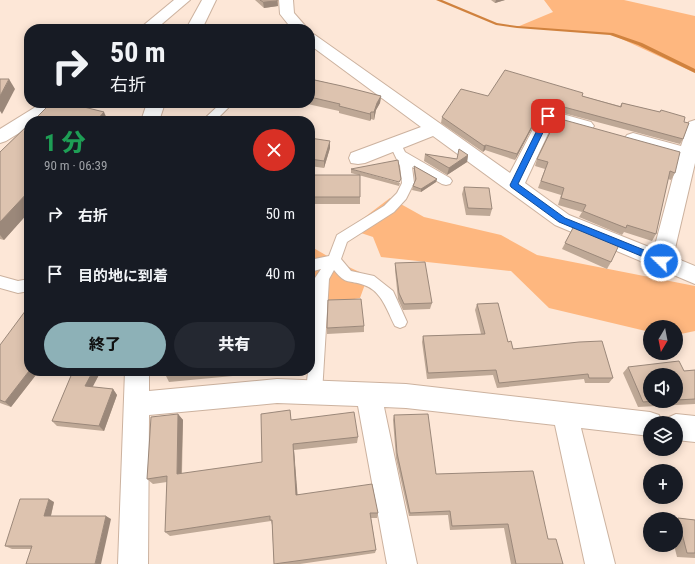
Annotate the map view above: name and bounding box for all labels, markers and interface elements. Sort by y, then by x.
text: 50 m [110,36,166,69]
icon: right [44,40,96,92]
text: 右折 [110,74,146,95]
pin [531,99,565,133]
icon: arrive [537,105,559,127]
text: 1 分 [44,129,86,157]
button: close [253,129,295,171]
text: 90 m · 06:39 [44,158,107,173]
icon: right [44,203,66,225]
text: 50 m [265,205,295,223]
text: 右折 [78,207,108,225]
position arrow [640,240,682,282]
icon: arrive [44,263,66,285]
text: 40 m [265,265,295,283]
text: 目的地に到着 [78,267,168,285]
north arrow [643,320,683,360]
map controls [643,320,683,552]
button: 終了 [44,322,166,368]
button: 共有 [174,322,295,368]
button: sound [643,368,683,408]
button: layers [643,416,683,456]
button: + [643,464,683,504]
button: − [643,512,683,552]

